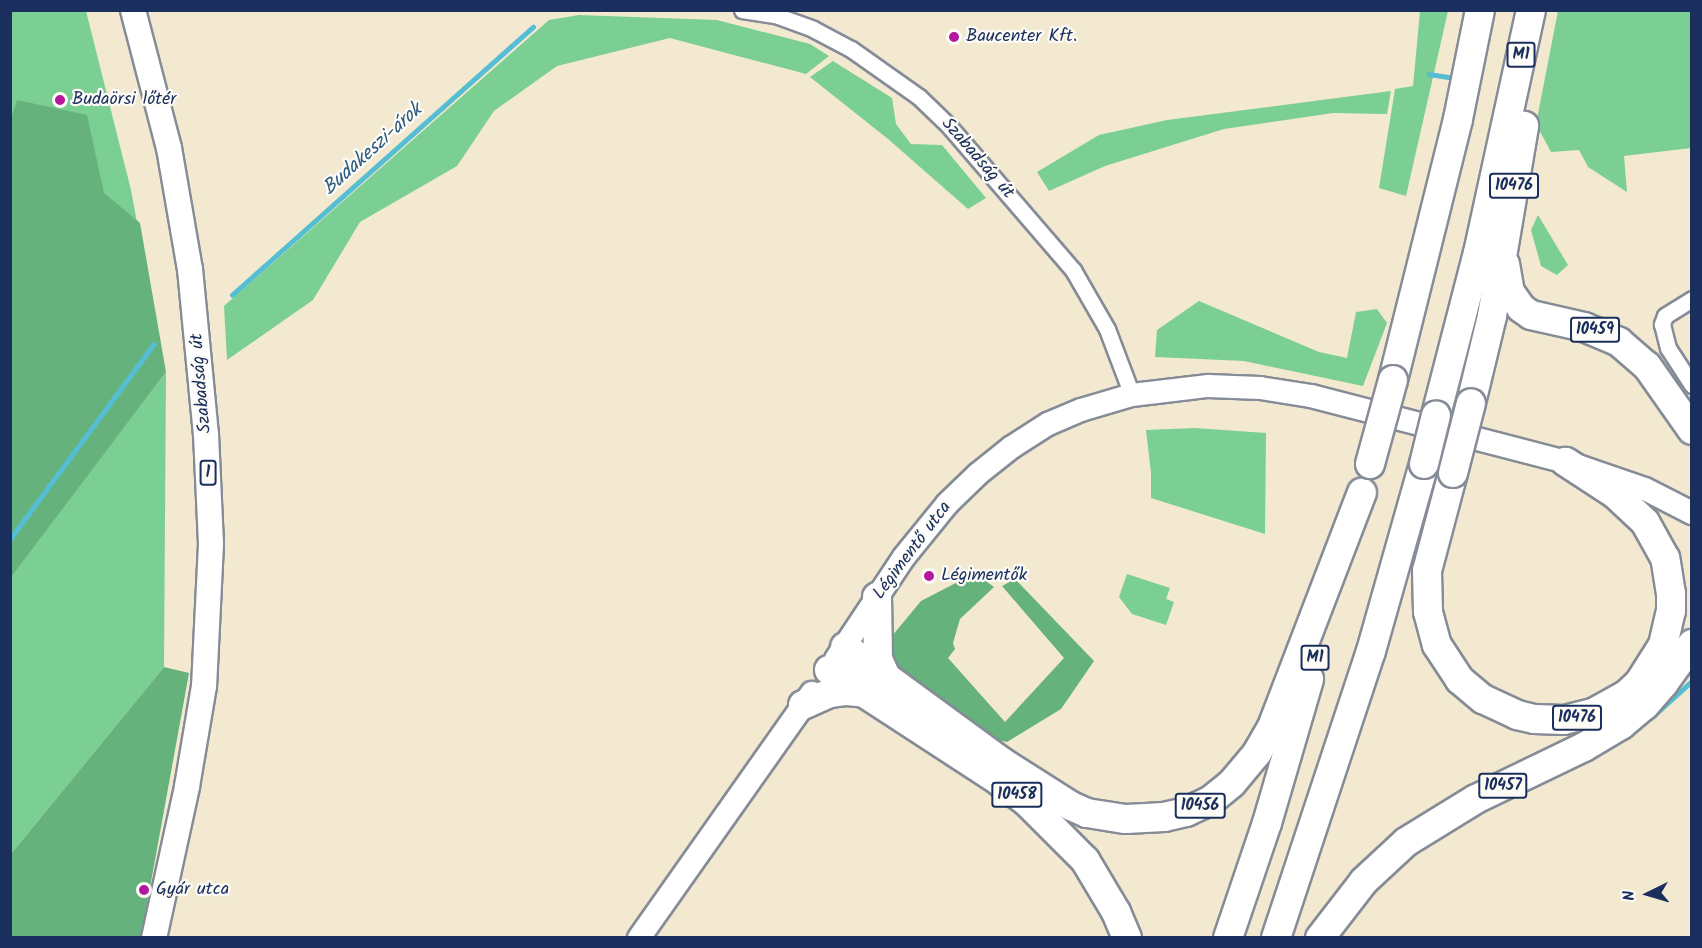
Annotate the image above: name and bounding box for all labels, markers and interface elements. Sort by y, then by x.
place label: Baucenter Kft. [966,26,1077,48]
marker: Baucenter Kft. [947,30,961,44]
road number: M1 [1506,42,1536,68]
place label: Budaörsi lőtér [72,89,176,111]
marker: Budaörsi lőtér [53,93,67,107]
water label: Budakeszi-árok [318,99,428,201]
street label: Szabadság út [936,114,1018,204]
road number: 10476 [1488,173,1540,199]
road number: 10459 [1570,317,1620,343]
street label: Szabadság út [187,332,217,434]
road number: 1 [199,460,217,486]
street label: Légimentő utca [869,498,957,604]
place label: Légimentők [941,565,1027,587]
marker: Légimentők [922,569,936,583]
road number: M1 [1300,645,1330,671]
road number: 10476 [1552,705,1602,731]
road number: 10457 [1478,773,1528,799]
road number: 10458 [990,782,1044,808]
road number: 10456 [1174,793,1226,819]
north arrow [1618,864,1678,924]
place label: Gyár utca [156,879,229,901]
marker: Gyár utca [137,883,151,897]
text: N [1617,889,1642,902]

